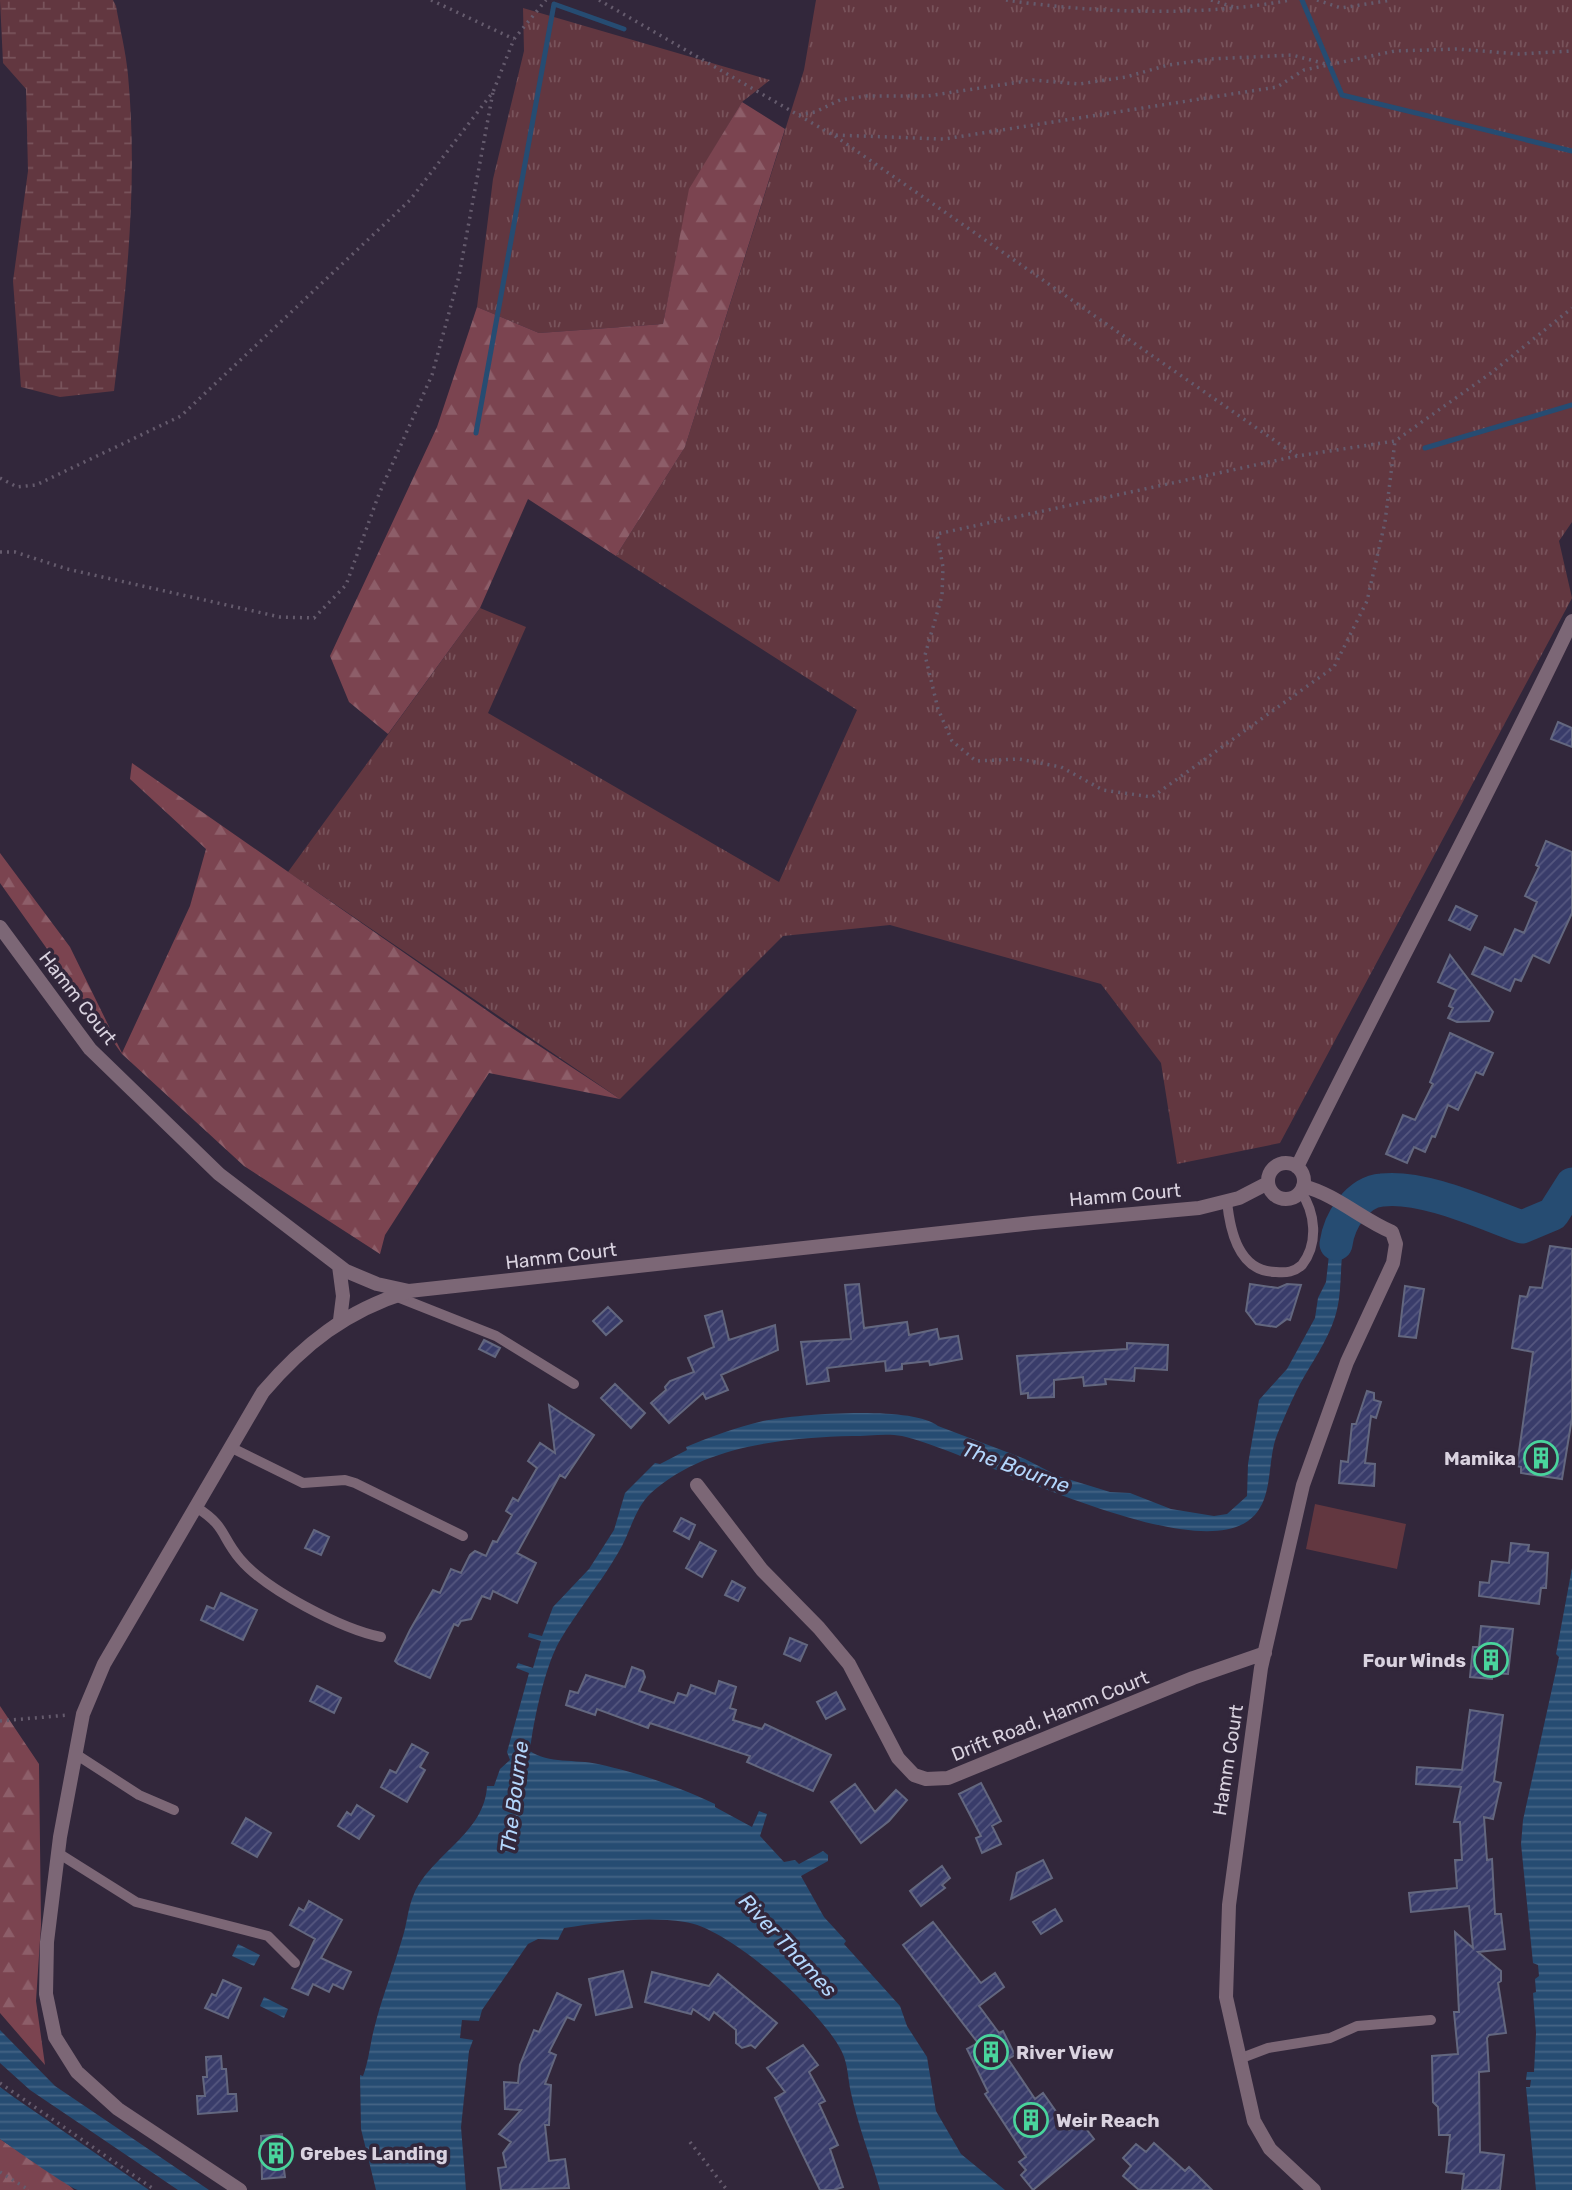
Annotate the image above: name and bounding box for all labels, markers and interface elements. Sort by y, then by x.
street label: Hamm Court [34,947,122,1050]
street label: Hamm Court [1068,1179,1182,1211]
street label: Hamm Court [504,1238,619,1274]
water label: The Bourne [959,1436,1073,1498]
building icon: Mamika [1522,1439,1560,1477]
place label: Mamika [1444,1447,1516,1470]
building icon: Four Winds [1472,1641,1510,1679]
place label: Four Winds [1363,1649,1466,1672]
street label: Drift Road, Hamm Court [948,1666,1153,1766]
street label: Hamm Court [1208,1702,1248,1817]
water label: The Bourne [495,1739,533,1854]
water label: River Thames [734,1888,842,2002]
building icon: River View [972,2033,1010,2071]
place label: River View [1016,2041,1114,2064]
building icon: Weir Reach [1012,2101,1050,2139]
place label: Weir Reach [1056,2109,1160,2132]
building icon: Grebes Landing [257,2134,295,2172]
place label: Grebes Landing [300,2142,448,2165]

